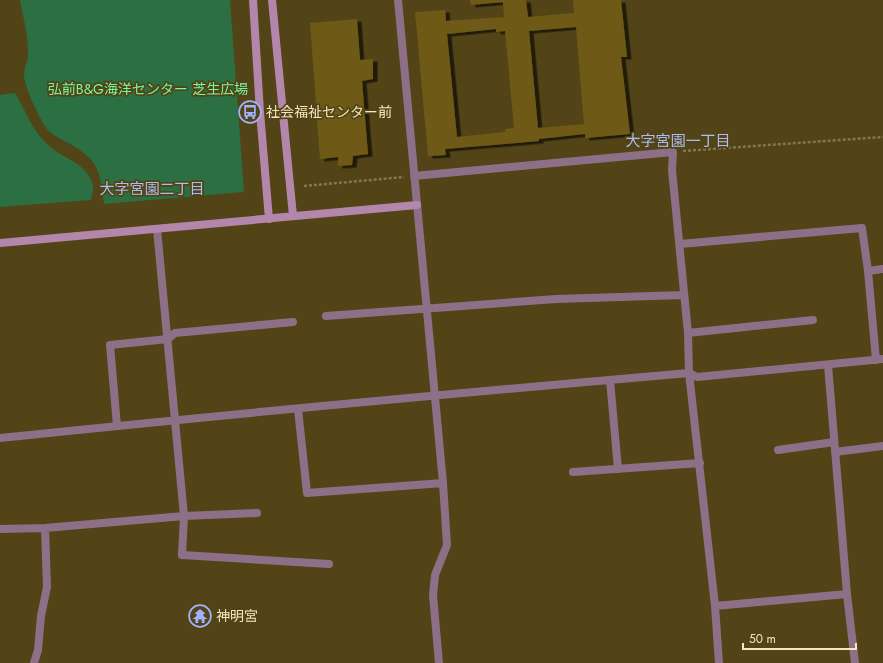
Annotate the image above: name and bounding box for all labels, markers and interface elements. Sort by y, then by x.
park label: 弘前B&G海洋センター 芝生広場 [48,79,248,99]
bus stop icon: 社会福祉センター前 [237,99,263,125]
place label: 社会福祉センター前 [266,102,392,122]
district label: 大字宮園一丁目 [625,130,731,152]
district label: 大字宮園二丁目 [99,178,205,200]
temple icon: 神明宮 [187,603,213,629]
place label: 神明宮 [216,606,258,626]
scale bar [743,625,856,651]
text: 50 m [749,630,776,648]

